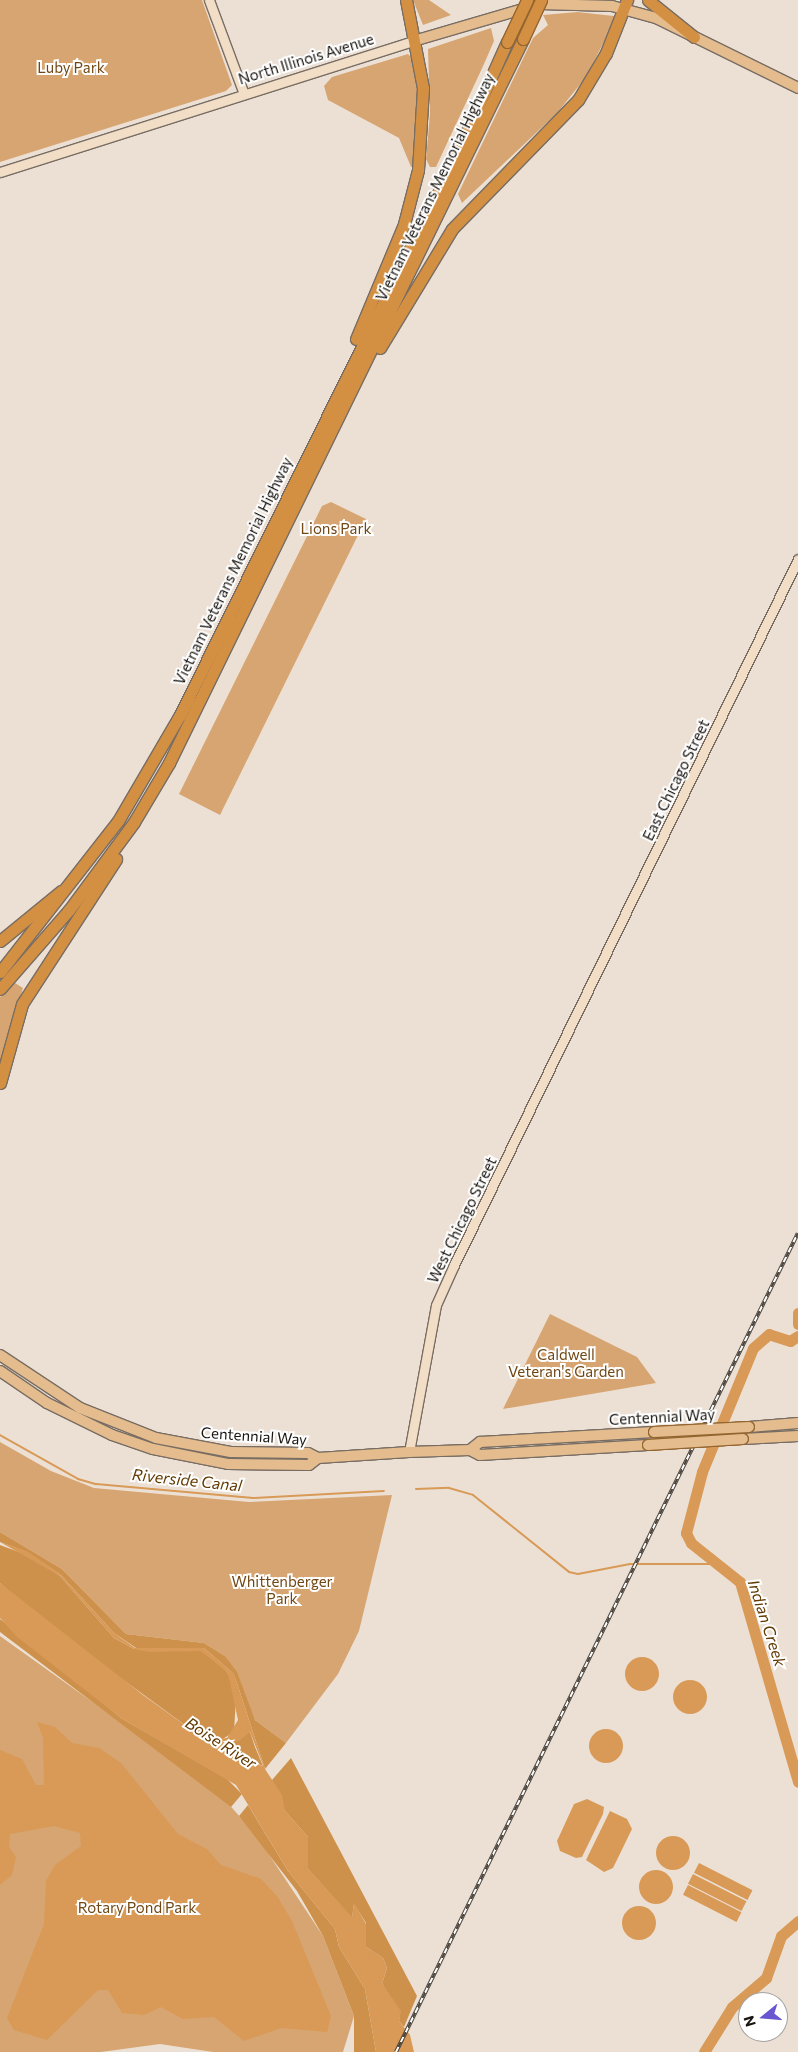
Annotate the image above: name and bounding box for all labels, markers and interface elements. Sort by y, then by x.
street label: North Illinois Avenue [236,30,376,88]
park label: Luby Park [37,59,105,77]
street label: Vietnam Veterans Memorial Highway [372,70,498,304]
street label: Vietnam Veterans Memorial Highway [170,454,296,688]
park label: Lions Park [300,520,372,538]
street label: East Chicago Street [639,716,713,844]
street label: West Chicago Street [424,1154,500,1286]
park label: Caldwell Veteran's Garden [508,1345,624,1380]
street label: Centennial Way [608,1405,716,1429]
street label: Centennial Way [200,1423,308,1449]
water label: Riverside Canal [131,1465,243,1495]
park label: Whittenberger Park [231,1572,333,1607]
water label: Indian Creek [744,1577,790,1669]
water label: Boise River [182,1713,260,1773]
park label: Rotary Pond Park [78,1899,196,1917]
north arrow [738,1992,788,2042]
text: N [739,2014,759,2029]

